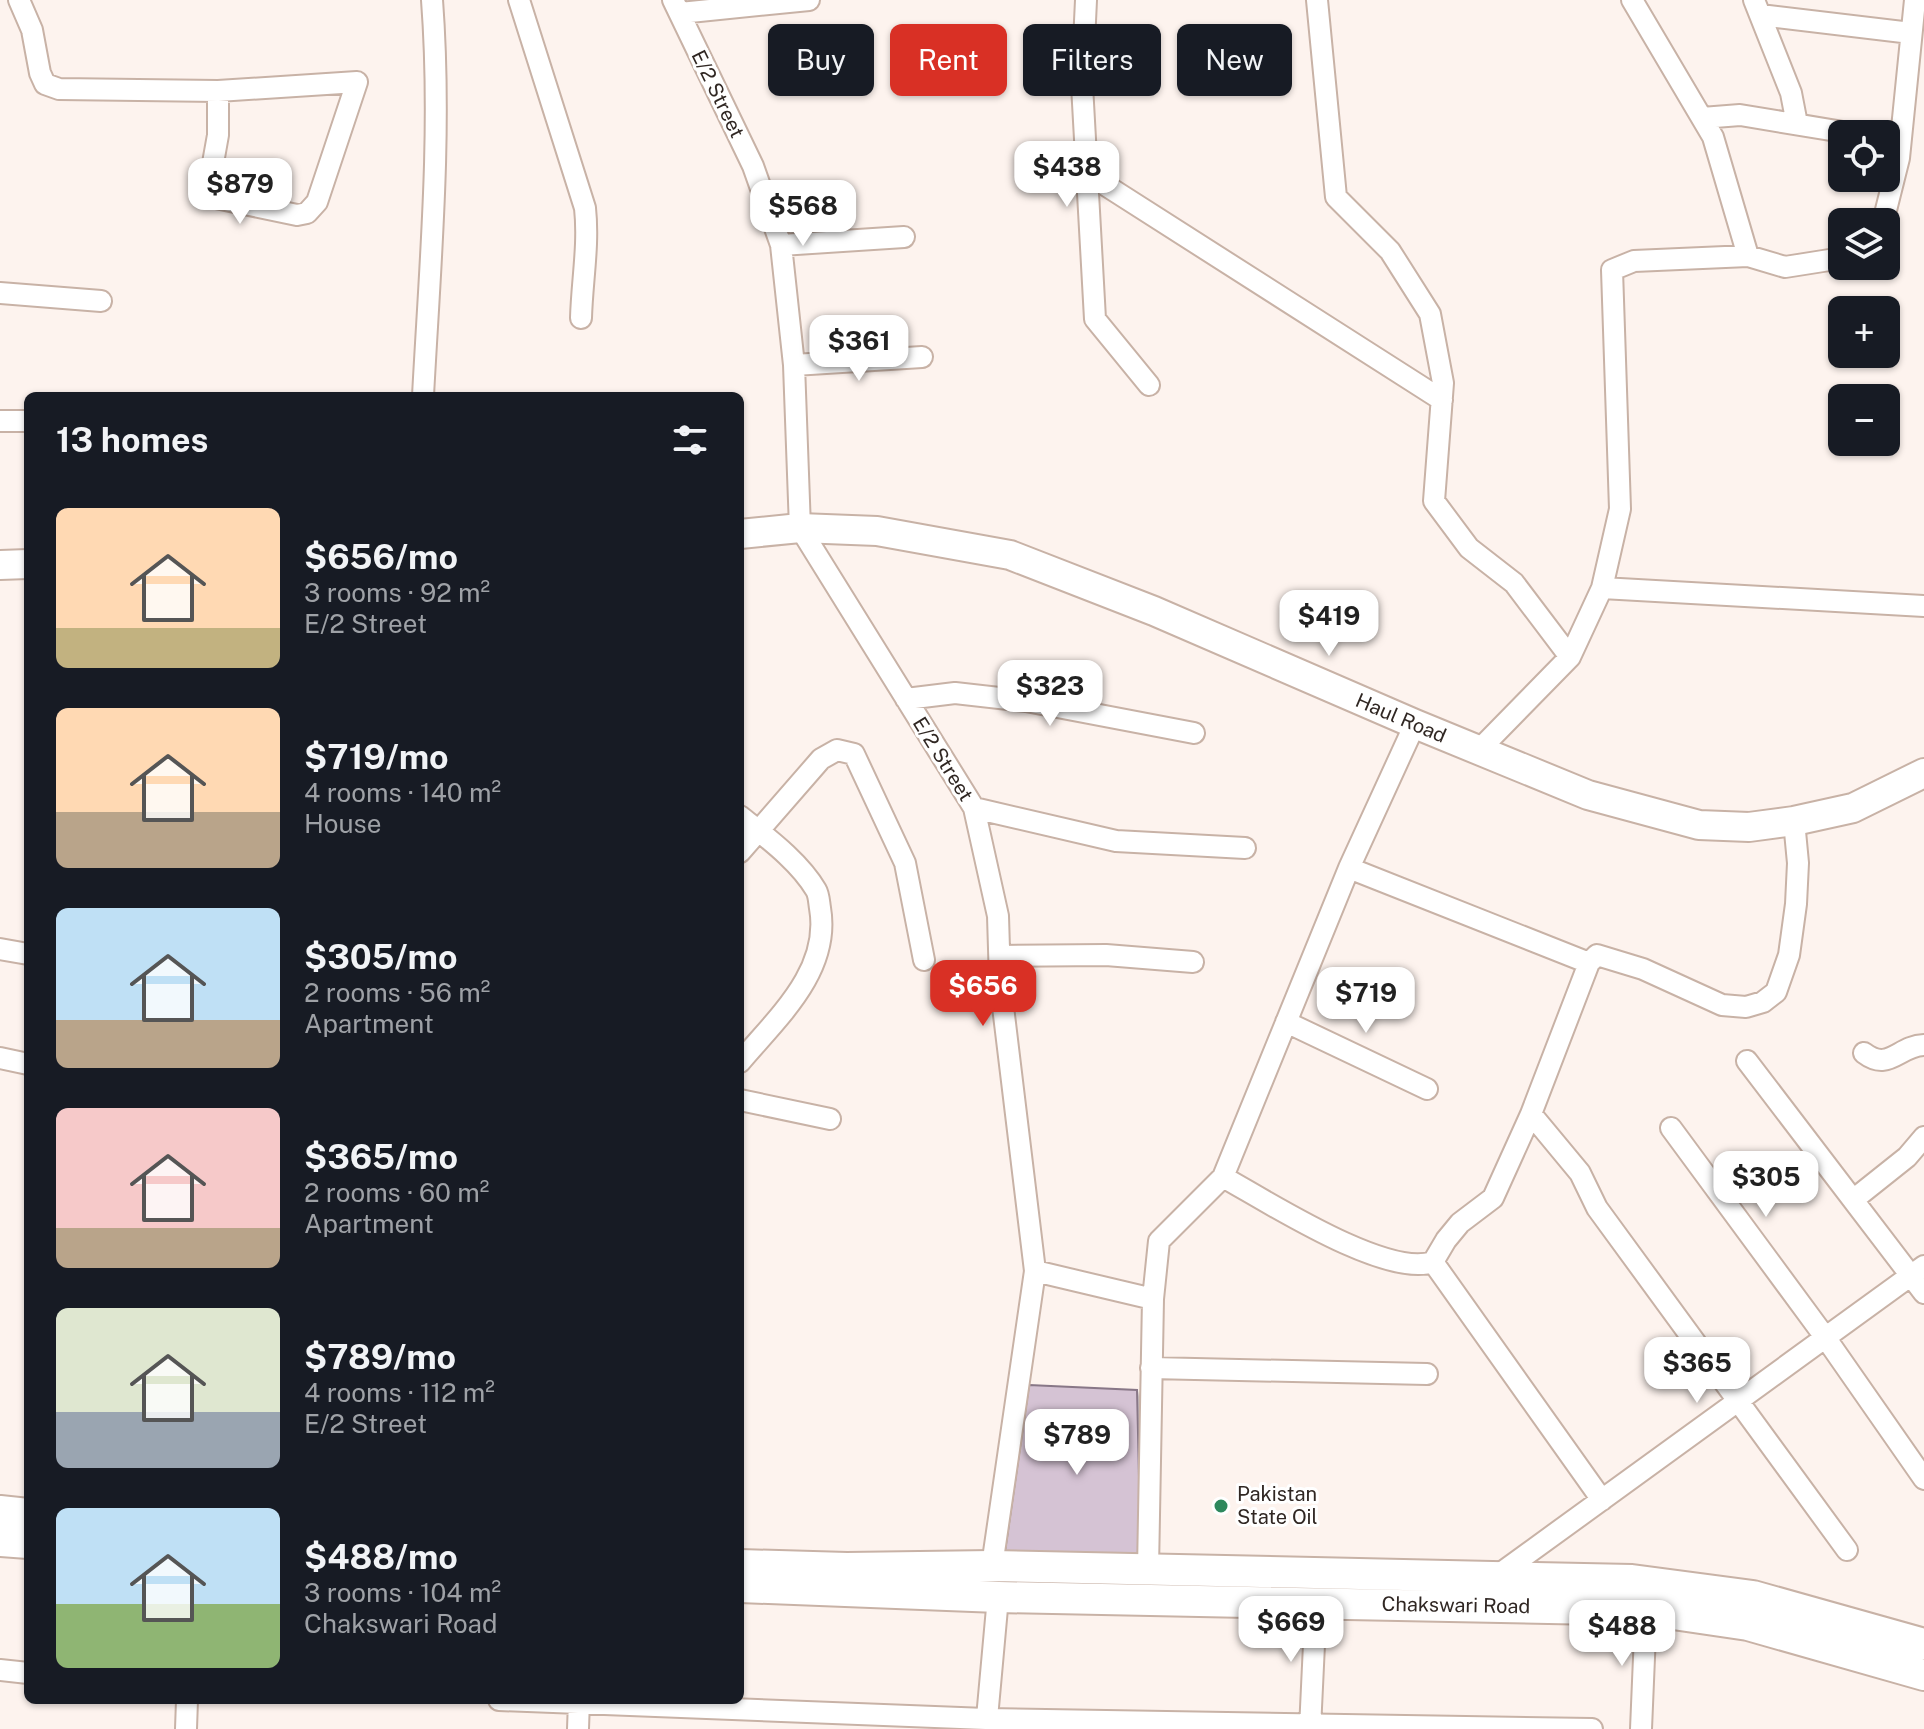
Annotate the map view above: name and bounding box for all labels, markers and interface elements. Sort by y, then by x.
chip: Buy [768,24,874,96]
chip: Rent [890,24,1007,96]
chip: Filters [1023,24,1161,96]
chip: New [1177,24,1292,96]
street label: E/2 Street [686,46,750,142]
map controls [1828,120,1900,456]
button: locate [1828,120,1900,192]
pin: $438 [1020,141,1114,209]
text: $438 [1032,151,1102,182]
pin: $879 [193,158,287,226]
text: $879 [206,168,274,199]
pin: $568 [756,180,850,248]
text: $568 [768,190,838,221]
button: layers [1828,208,1900,280]
button: + [1828,296,1900,368]
pin: $361 [812,315,906,383]
text: $361 [827,325,891,356]
button: − [1828,384,1900,456]
icon: filters [668,418,712,462]
text: 13 homes [56,420,208,460]
text: $656/mo [304,537,458,577]
icon: home [120,540,216,636]
text: 3 rooms · 92 m² [304,577,490,608]
pin: $419 [1282,590,1376,658]
text: $419 [1297,600,1361,631]
text: E/2 Street [304,608,427,639]
pin: $323 [1003,660,1097,728]
text: $323 [1016,670,1084,701]
street label: Haul Road [1352,688,1450,748]
street label: E/2 Street [908,713,978,805]
text: $719/mo [304,737,449,777]
icon: home [120,740,216,836]
text: 4 rooms · 140 m² [304,777,501,808]
text: House [304,808,381,839]
text: $305/mo [304,937,457,977]
icon: home [120,940,216,1036]
pin: $656 [936,960,1030,1028]
pin: $719 [1319,967,1413,1035]
text: $656 [948,970,1018,1001]
text: 2 rooms · 56 m² [304,977,490,1008]
text: $719 [1335,977,1397,1008]
text: Apartment [304,1008,434,1039]
text: $365/mo [304,1137,458,1177]
icon: home [120,1140,216,1236]
pin: $305 [1719,1151,1813,1219]
text: $305 [1731,1161,1801,1192]
text: 2 rooms · 60 m² [304,1177,489,1208]
text: Apartment [304,1208,434,1239]
text: $789/mo [304,1337,456,1377]
pin: $365 [1650,1337,1744,1405]
icon: home [120,1340,216,1436]
text: $365 [1662,1347,1732,1378]
text: 4 rooms · 112 m² [304,1377,495,1408]
text: E/2 Street [304,1408,427,1439]
pin: $789 [1030,1409,1124,1477]
text: $789 [1043,1419,1111,1450]
place label: Pakistan State Oil [1237,1482,1318,1529]
marker: Pakistan State Oil [1212,1497,1230,1515]
text: $488/mo [304,1537,458,1577]
icon: home [120,1540,216,1636]
text: 3 rooms · 104 m² [304,1577,501,1608]
street label: Chakswari Road [1381,1592,1531,1618]
pin: $669 [1244,1596,1338,1664]
pin: $488 [1575,1600,1669,1668]
text: $669 [1256,1606,1326,1637]
text: Chakswari Road [304,1608,497,1639]
text: $488 [1587,1610,1657,1641]

